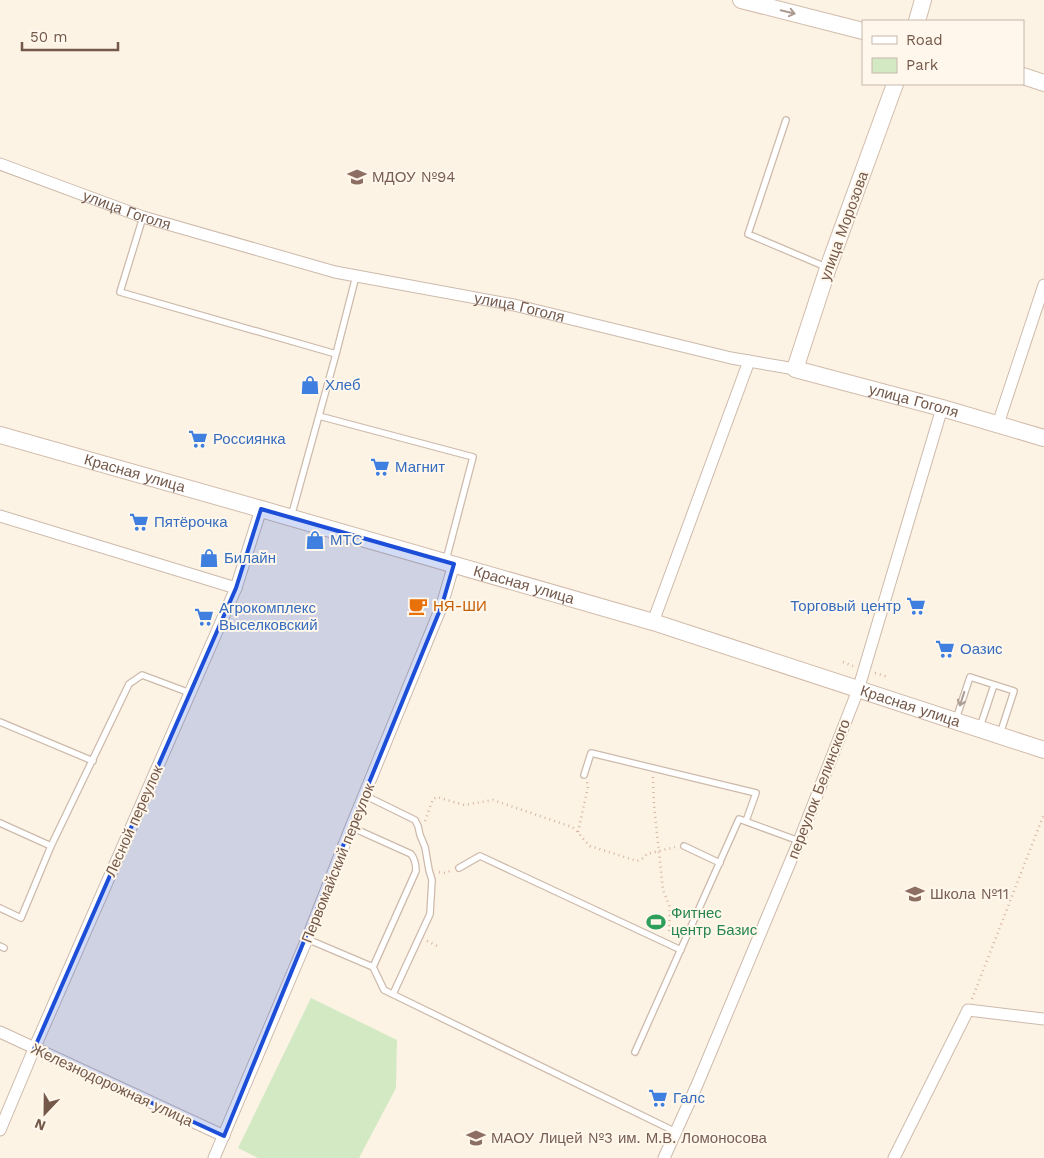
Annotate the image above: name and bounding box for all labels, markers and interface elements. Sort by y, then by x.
one-way arrow [780,8,796,17]
scale bar [22,20,119,52]
legend [862,20,1024,85]
text: 50 m [30,28,67,46]
text: Road [906,31,943,49]
text: Park [906,56,939,74]
school or university icon: МДОУ №94 [346,166,368,188]
place label: МДОУ №94 [372,168,455,186]
street label: улица Морозова [816,168,872,283]
street label: улица Гоголя [80,187,173,233]
street label: улица Гоголя [473,289,566,326]
shop icon: Хлеб [299,374,321,396]
place label: Хлеб [325,376,361,394]
street label: улица Гоголя [867,380,961,421]
supermarket icon: Россиянка [187,428,209,450]
place label: Россиянка [213,430,286,448]
street label: Красная улица [82,450,188,496]
supermarket icon: Магнит [369,456,391,478]
place label: Магнит [395,458,445,476]
supermarket icon: Пятёрочка [128,511,150,533]
place label: Пятёрочка [154,513,228,531]
shop icon: МТС [304,529,326,551]
place label: МТС [330,531,363,549]
shop icon: Билайн [198,547,220,569]
place label: Билайн [224,549,276,567]
street label: Красная улица [471,562,577,608]
cafe icon: НЯ-ШИ [407,595,429,617]
supermarket icon: Торговый центр [905,595,927,617]
place label: НЯ-ШИ [433,597,487,615]
place label: Торговый центр [790,597,901,615]
place label: Агрокомплекс Выселковский [219,599,318,634]
supermarket icon: Агрокомплекс Выселковский [193,606,215,628]
supermarket icon: Оазис [934,638,956,660]
place label: Оазис [960,640,1003,658]
street label: Красная улица [858,681,963,731]
one-way arrow [957,691,967,707]
street label: переулок Белинского [784,717,854,861]
street label: Лесной переулок [101,762,167,879]
street label: Первомайский переулок [298,780,378,945]
school or university icon: Школа №11 [904,883,926,905]
place label: Школа №11 [930,885,1009,903]
place label: Фитнес центр Базис [671,904,758,939]
sports icon: Фитнес центр Базис [645,911,667,933]
street label: Железнодорожная улица [28,1040,196,1131]
supermarket icon: Галс [647,1087,669,1109]
north arrow [20,1088,70,1138]
place label: Галс [673,1089,705,1107]
text: N [32,1116,48,1134]
school or university icon: МАОУ Лицей №3 им. М.В. Ломоносова [465,1127,487,1149]
place label: МАОУ Лицей №3 им. М.В. Ломоносова [491,1129,768,1147]

